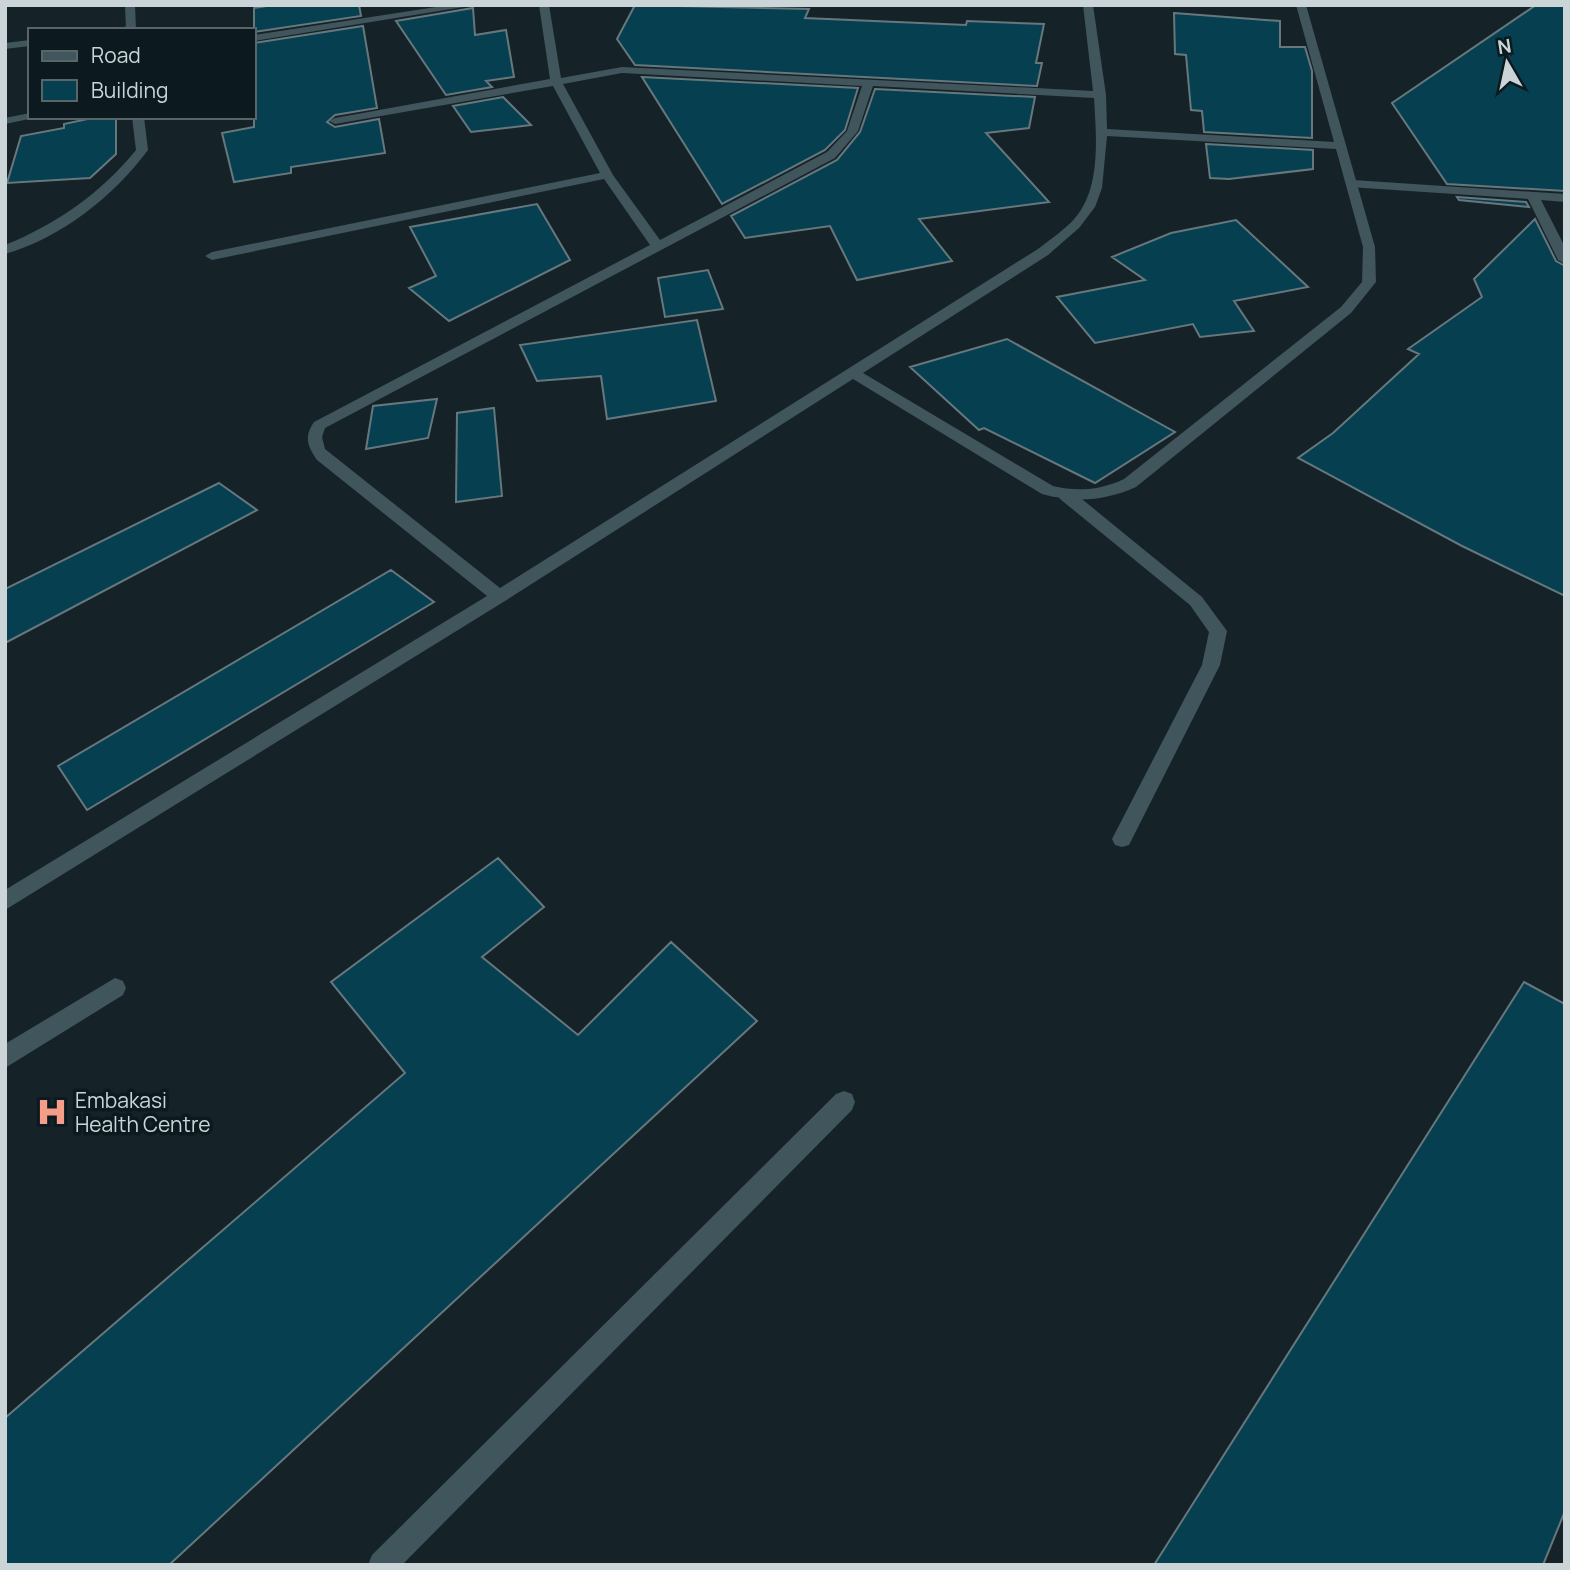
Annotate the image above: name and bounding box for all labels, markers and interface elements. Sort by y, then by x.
legend [28,28,256,119]
north arrow [1472,28,1542,98]
text: N [1496,32,1513,60]
text: Road [91,41,141,69]
text: Building [91,76,168,104]
place label: Embakasi Health Centre [75,1086,211,1138]
hospital icon: Embakasi Health Centre [35,1095,69,1129]

